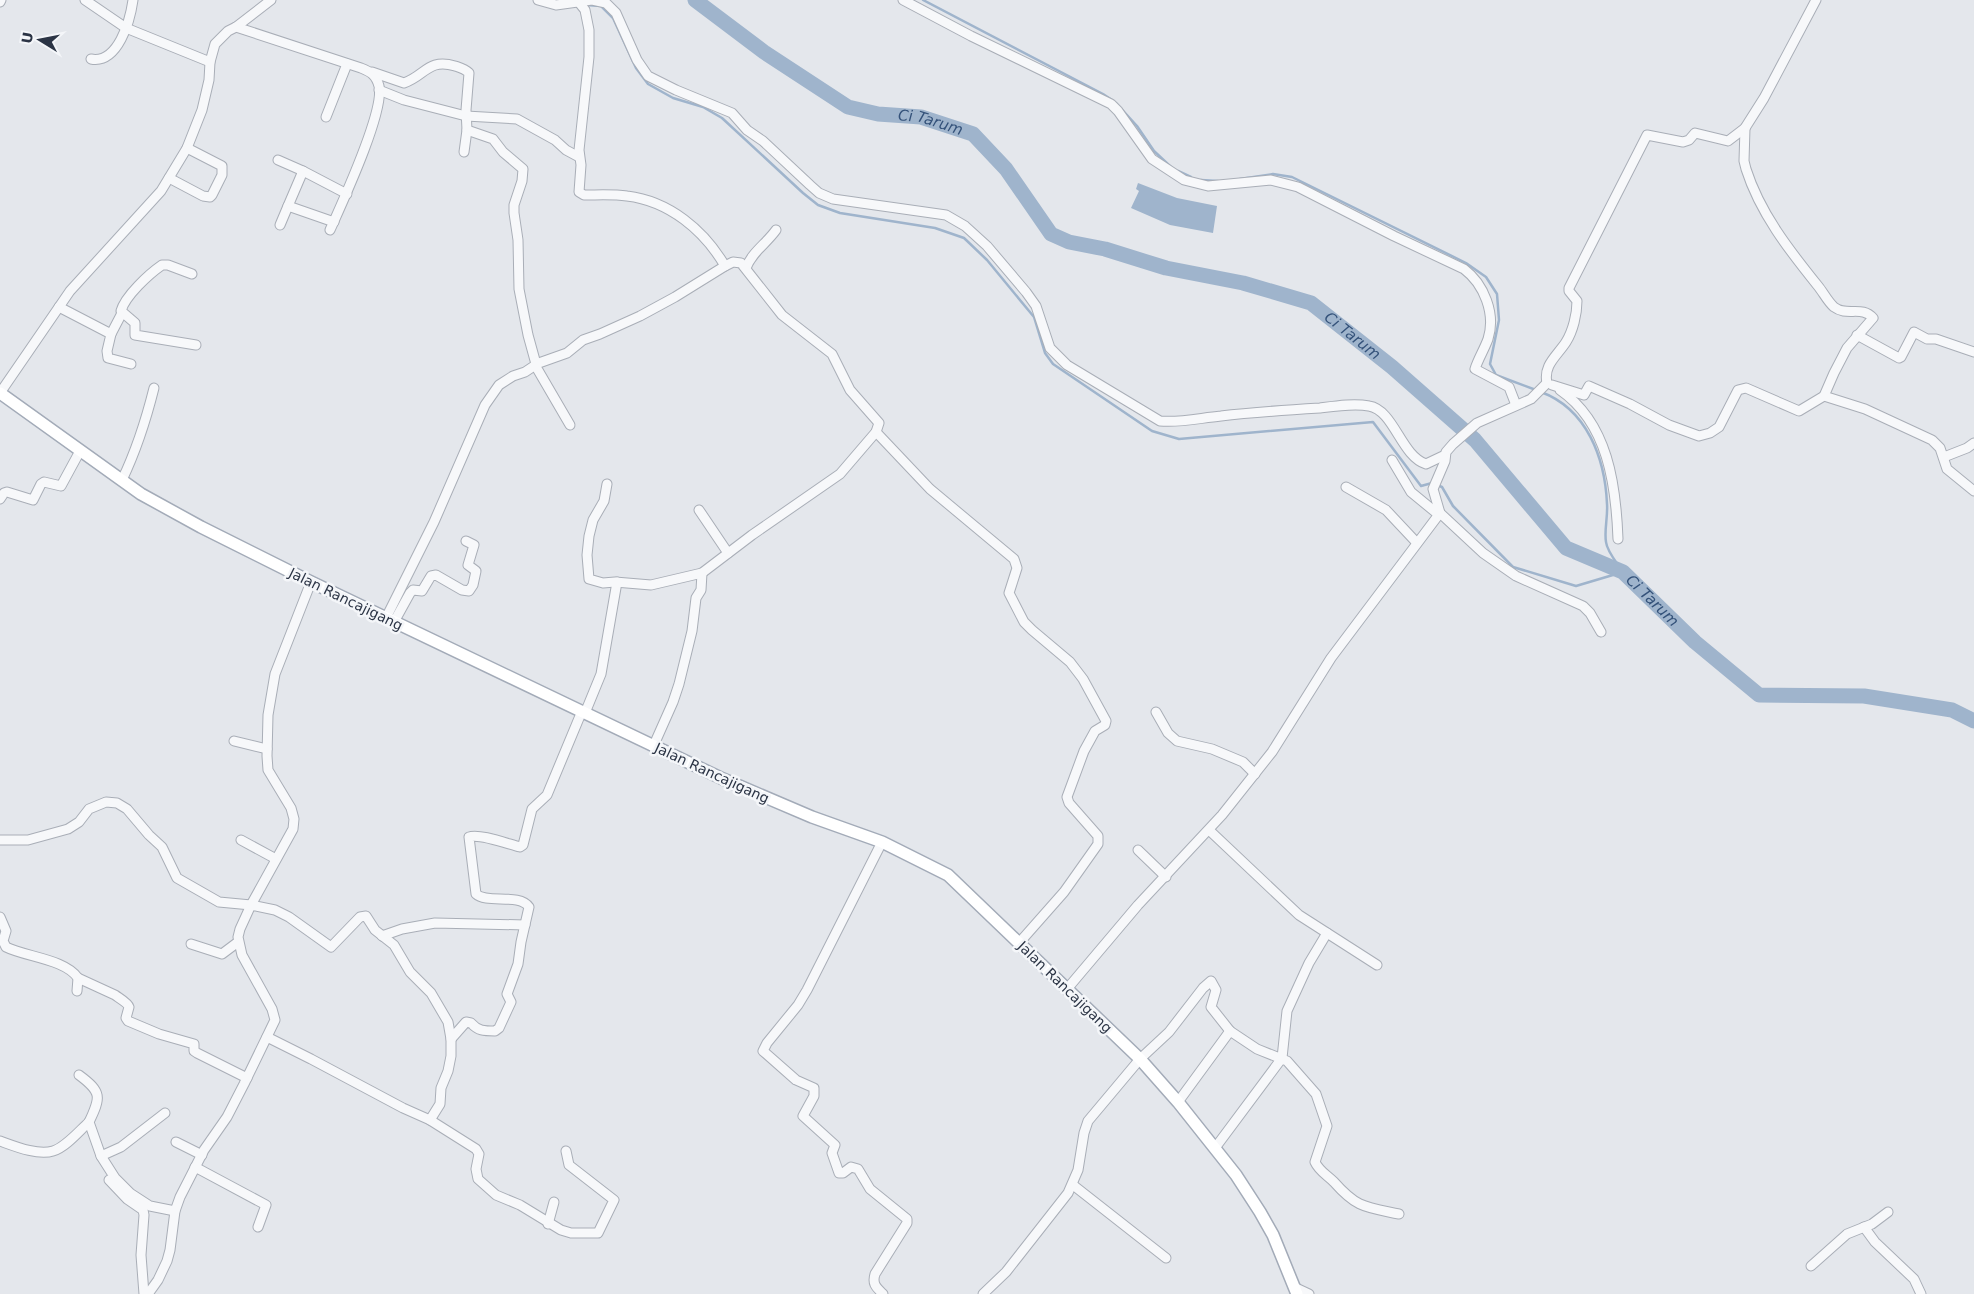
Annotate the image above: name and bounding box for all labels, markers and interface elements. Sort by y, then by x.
north arrow [15,15,65,65]
text: U [18,31,36,45]
water label: Ci Tarum [897,106,965,139]
water label: Ci Tarum [1321,308,1384,363]
street label: Jalan Rancajigang [286,564,406,634]
water label: Ci Tarum [1622,571,1683,630]
street label: Jalan Rancajigang [651,739,772,807]
street label: Jalan Rancajigang [1014,937,1115,1036]

